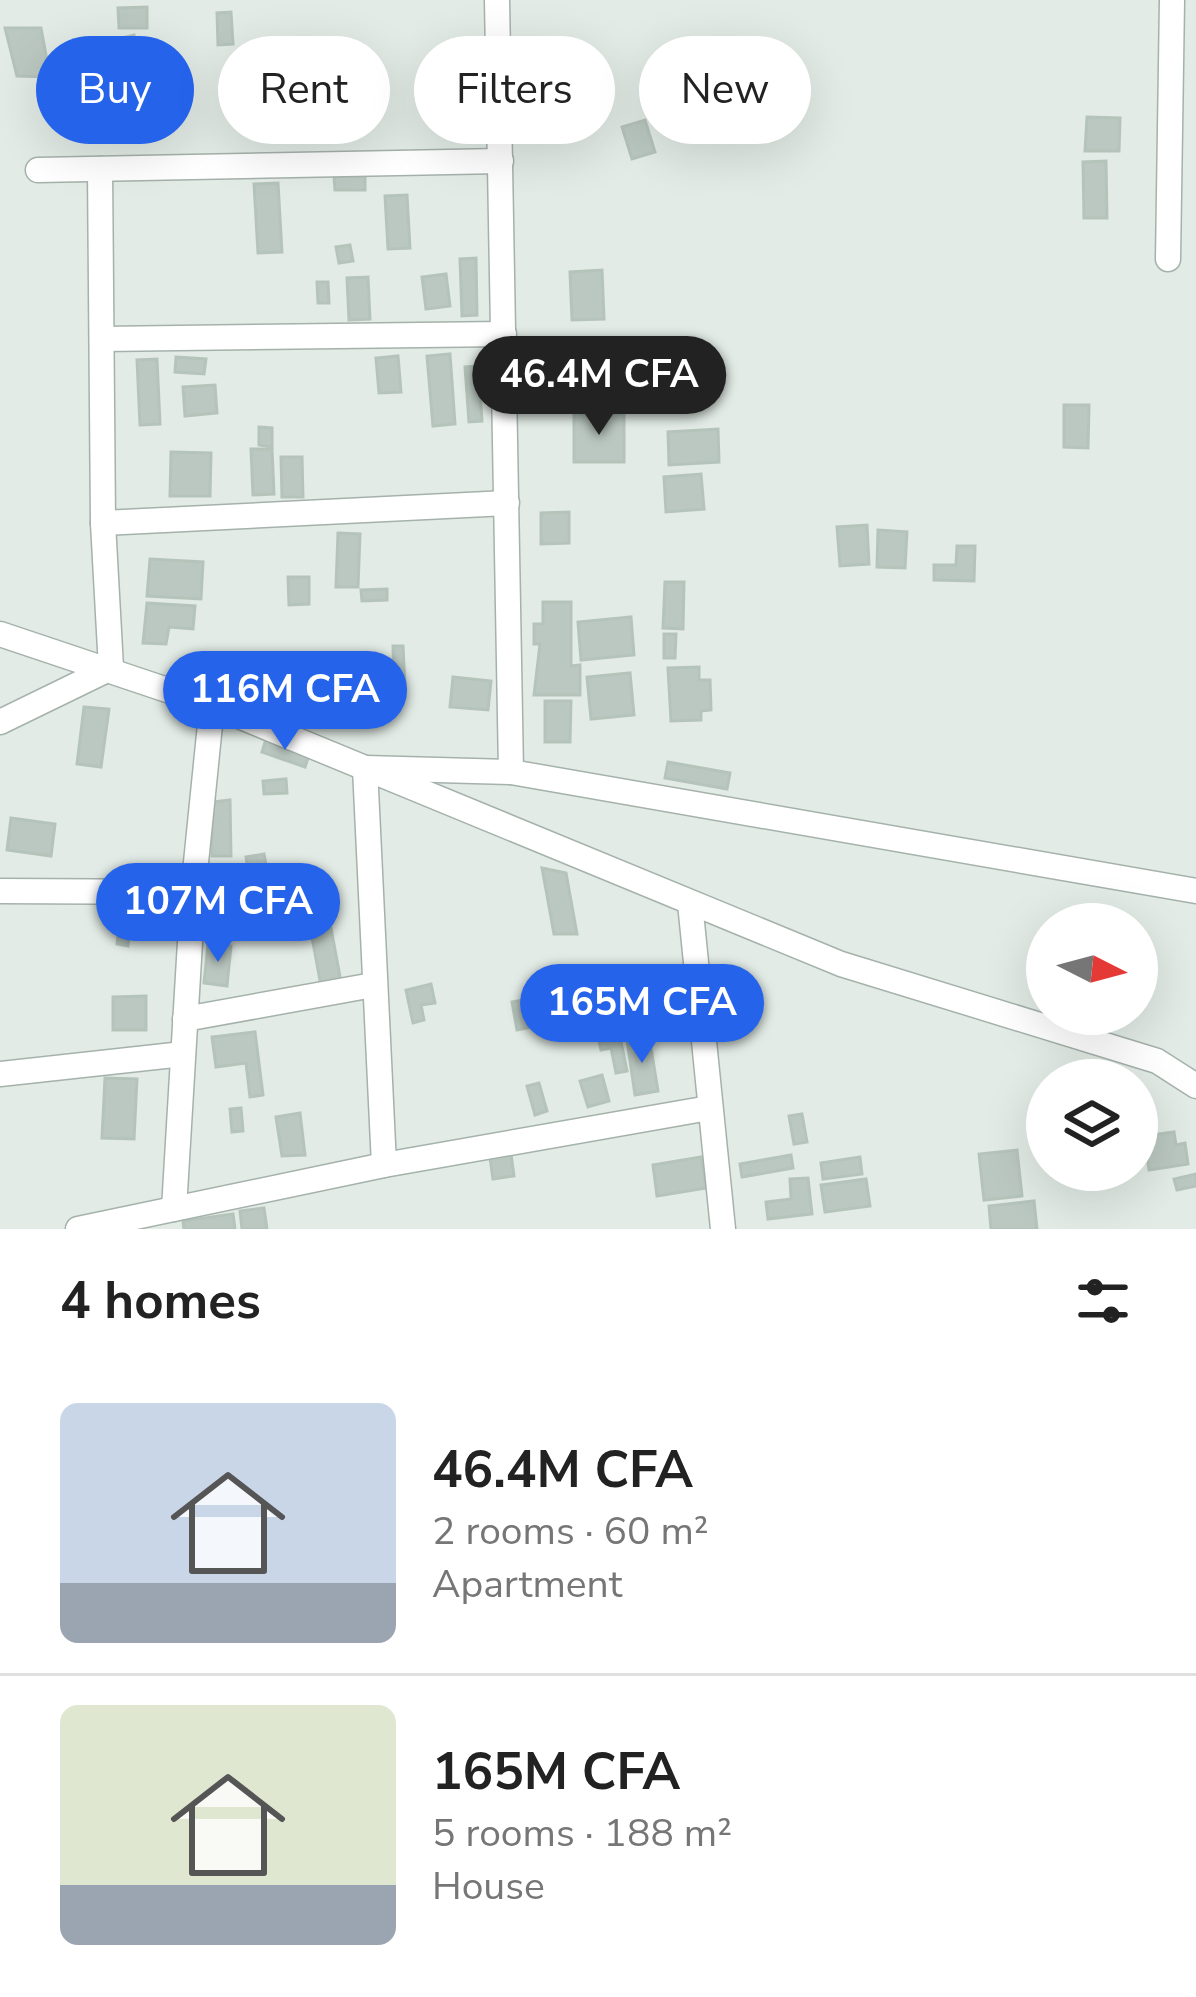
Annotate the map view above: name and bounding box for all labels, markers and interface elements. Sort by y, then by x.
chip: Buy [36,36,194,144]
chip: Rent [218,36,390,144]
chip: Filters [414,36,615,144]
chip: New [639,36,811,144]
pin: 46.4M CFA [462,336,736,438]
text: 46.4M CFA [499,348,699,401]
pin: 116M CFA [161,651,409,753]
text: 116M CFA [190,663,380,716]
pin: 107M CFA [94,863,342,965]
text: 107M CFA [123,875,313,928]
north arrow [1026,903,1158,1035]
map controls [1026,903,1158,1191]
pin: 165M CFA [518,964,766,1066]
text: 165M CFA [547,976,737,1029]
button: layers [1026,1059,1158,1191]
text: 4 homes [60,1266,261,1336]
icon: filters [1070,1268,1136,1334]
text: 46.4M CFA [432,1435,693,1505]
icon: home [156,1451,300,1595]
text: 2 rooms · 60 m² [432,1505,709,1558]
text: Apartment [432,1558,622,1611]
text: 165M CFA [432,1737,680,1807]
icon: home [156,1753,300,1897]
text: 5 rooms · 188 m² [432,1807,732,1860]
text: House [432,1860,545,1913]

